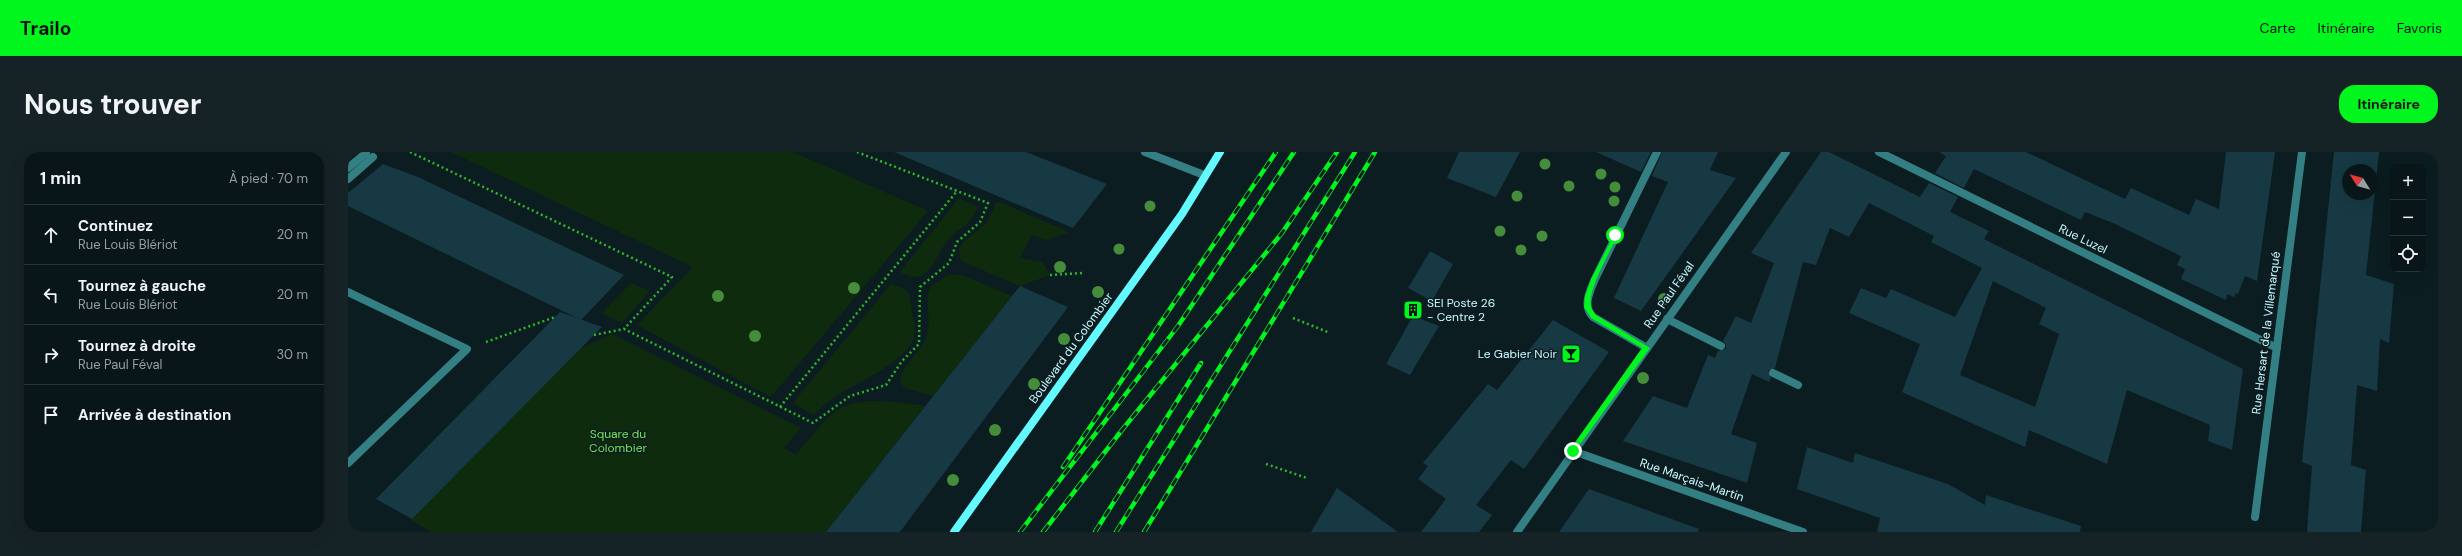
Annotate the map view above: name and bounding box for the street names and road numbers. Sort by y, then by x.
street label: Rue Luzel [2056,220,2110,258]
street label: Rue Hersart de la Villemarqué [2248,250,2284,415]
street label: Rue Paul Féval [1640,258,1698,332]
street label: Boulevard du Colombier [1025,289,1117,407]
street label: Rue Marçais-Martin [1638,455,1746,505]

